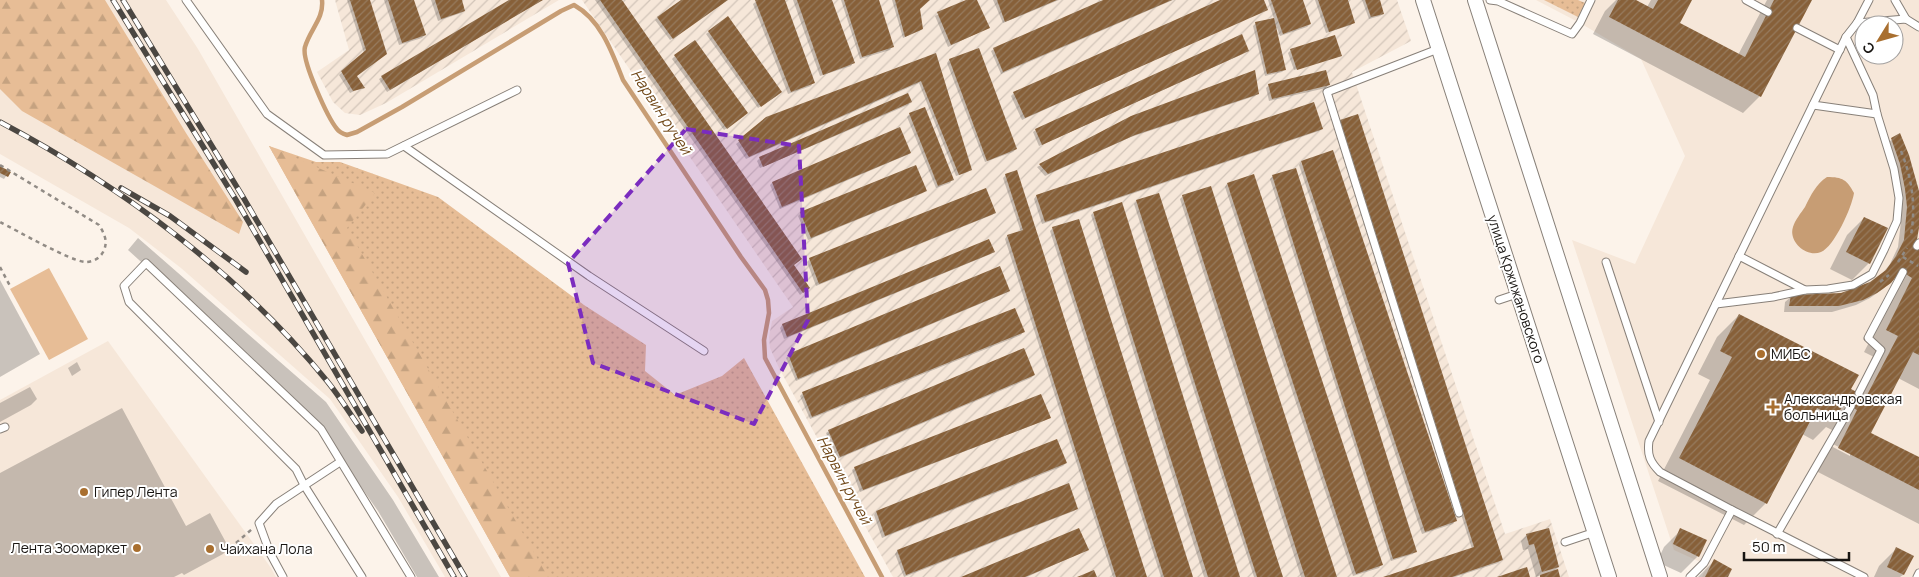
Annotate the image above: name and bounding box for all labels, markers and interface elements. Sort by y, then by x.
north arrow [1854,15,1904,65]
text: С [1858,38,1879,58]
water label: Нарвин ручей [626,65,698,160]
street label: улица Кржижановского [1483,212,1549,366]
place label: МИБС [1771,344,1811,363]
marker: МИБС [1755,348,1767,360]
place label: Александровская больница [1784,389,1902,424]
marker: Александровская больница [1766,400,1780,414]
water label: Нарвин ручей [812,432,877,529]
place label: Гипер Лента [94,482,177,501]
marker: Гипер Лента [78,486,90,498]
scale bar [1744,530,1849,562]
text: 50 m [1752,536,1786,557]
place label: Лента Зоомаркет [11,538,127,557]
place label: Чайхана Лола [220,539,312,558]
marker: Лента Зоомаркет [131,542,143,554]
marker: Чайхана Лола [204,543,216,555]

